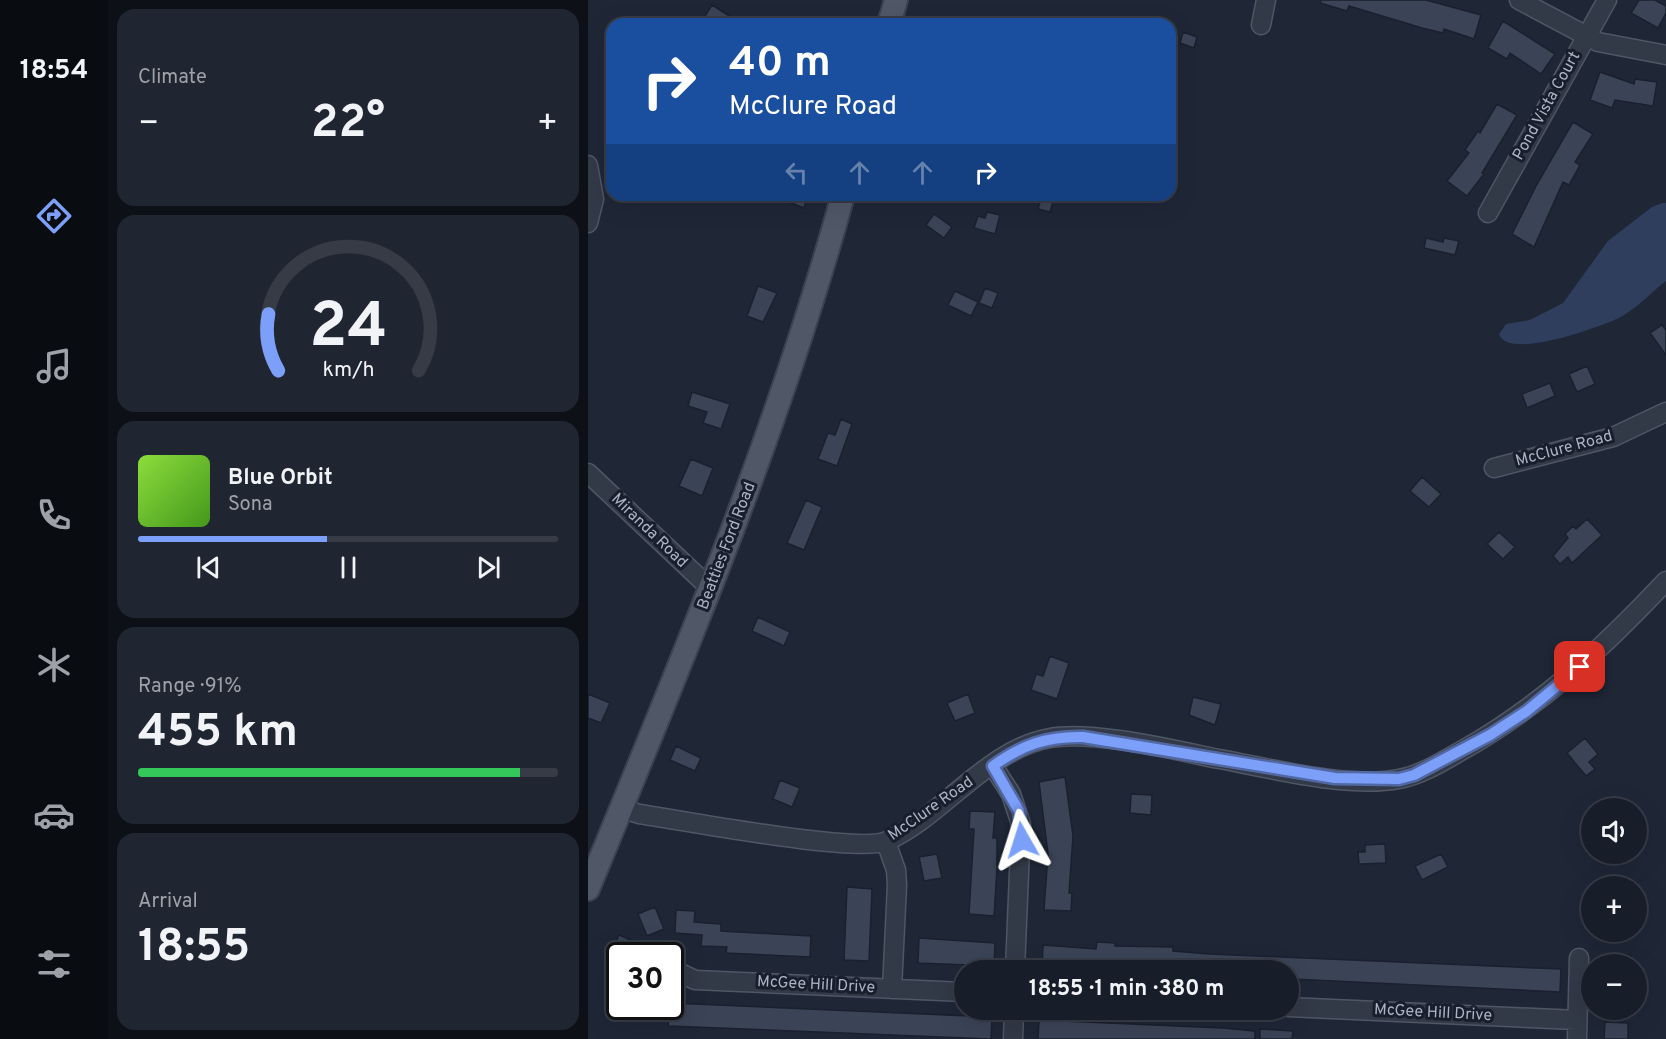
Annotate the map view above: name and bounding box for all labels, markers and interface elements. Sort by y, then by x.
text: 40 m [729,38,831,91]
icon: right [630,42,708,120]
street label: Pond Vista Court [1509,48,1585,164]
text: 18:54 [20,54,88,88]
text: Climate [138,65,207,91]
text: McClure Road [729,90,897,124]
text: 22° [311,96,385,153]
text: − [138,104,159,146]
text: + [537,104,558,146]
icon: left [780,156,813,189]
icon: ahead [843,156,876,189]
icon: ahead [906,156,939,189]
icon: right [969,156,1002,189]
icon: directions [33,195,75,237]
text: 24 [309,290,387,369]
icon: music [33,345,75,387]
text: km/h [322,357,374,384]
street label: McClure Road [1513,426,1615,472]
text: Blue Orbit [228,465,333,492]
street label: Beatties Ford Road [694,479,760,613]
street label: Miranda Road [606,489,692,573]
text: Sona [228,492,273,518]
icon: phone [33,494,75,536]
icon: previous [192,551,225,584]
icon: pause [332,551,365,584]
icon: next [472,551,505,584]
pin [1554,641,1605,692]
icon: climate [33,644,75,686]
icon: arrive [1563,650,1596,683]
text: Range · 91% [138,674,242,700]
text: 455 km [138,705,298,762]
street label: McClure Road [885,772,977,846]
icon: car [33,794,75,836]
map controls [1581,798,1647,1020]
button: sound [1581,798,1647,864]
position arrow [990,808,1054,872]
button: + [1581,876,1647,942]
text: Arrival [138,889,198,915]
text: 18:55 [138,920,250,977]
speed limit sign: 30 [606,942,684,1020]
icon: filters [33,943,75,985]
button: − [1581,954,1647,1020]
street label: McGee Hill Drive [756,972,876,998]
text: 18:55 · 1 min · 380 m [1029,976,1224,1003]
street label: McGee Hill Drive [1373,1000,1493,1026]

